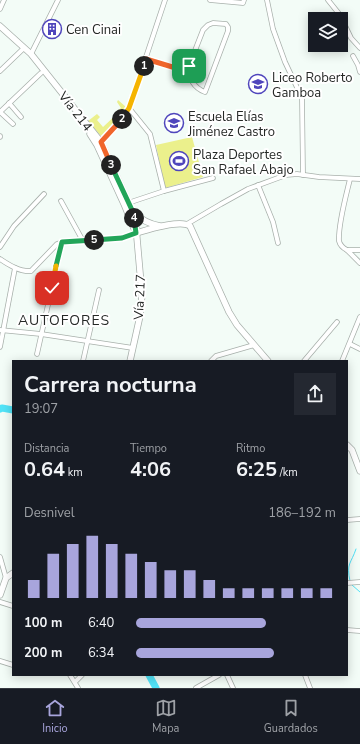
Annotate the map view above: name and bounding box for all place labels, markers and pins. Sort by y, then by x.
building icon: Cen Cinai [41,18,63,40]
place label: Cen Cinai [66,21,121,39]
pin [172,49,206,83]
pin: 1 [134,56,154,76]
place label: Liceo Roberto Gamboa [272,69,352,102]
school or university icon: Liceo Roberto Gamboa [247,73,269,95]
place label: Escuela Elías Jiménez Castro [187,108,275,141]
pin: 2 [112,109,132,129]
school or university icon: Escuela Elías Jiménez Castro [163,112,185,134]
place label: Plaza Deportes San Rafael Abajo [193,146,294,179]
sports icon: Plaza Deportes San Rafael Abajo [168,150,190,172]
pin: 3 [101,155,121,175]
pin: 4 [124,208,144,228]
pin: 5 [84,230,104,250]
pin [35,271,69,305]

